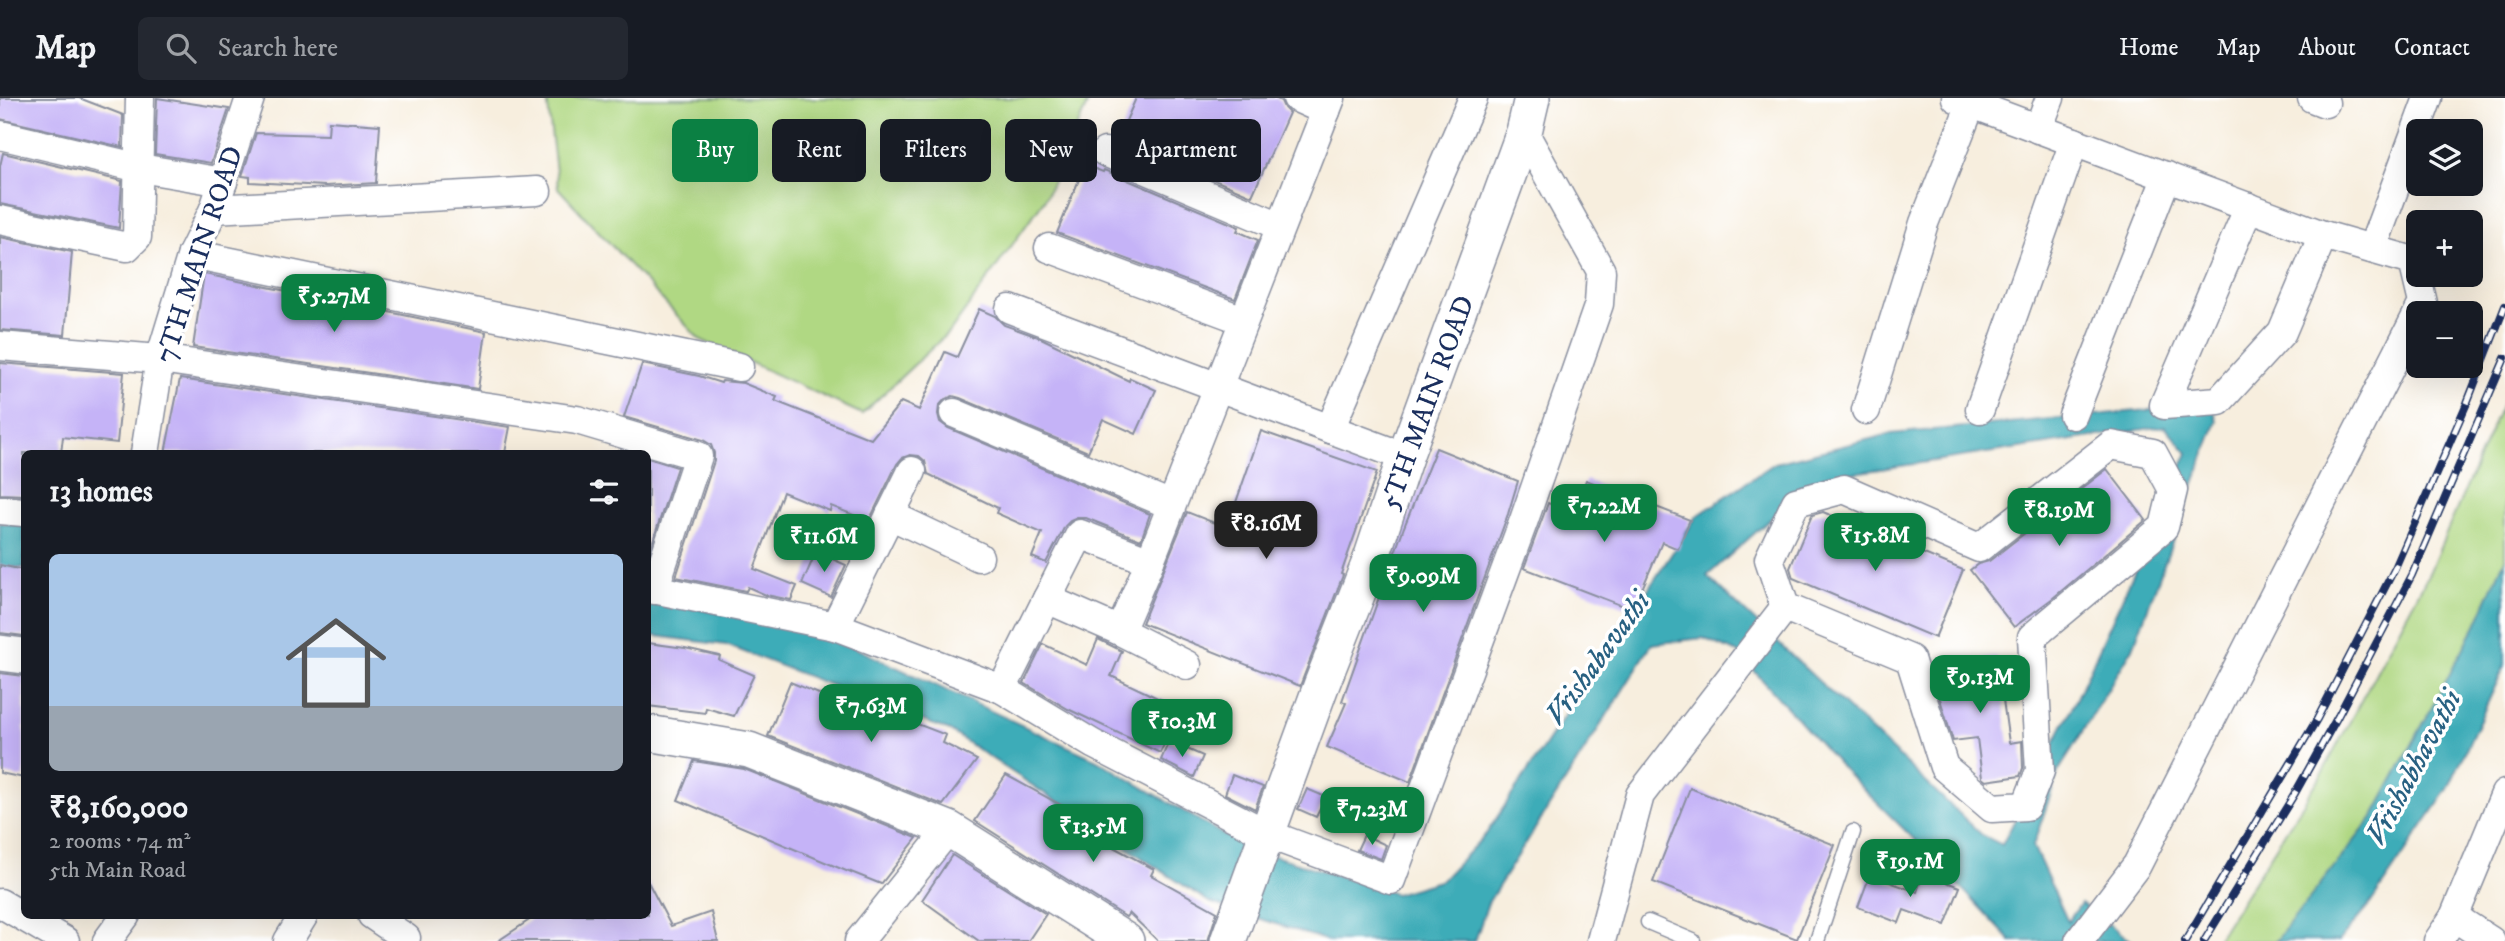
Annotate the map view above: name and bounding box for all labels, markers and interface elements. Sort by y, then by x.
search box [138,17,628,80]
text: Map [35,28,96,69]
icon: search [162,29,200,67]
text: Search here [218,32,338,65]
text: Home [2119,33,2178,63]
text: Map [2216,33,2261,63]
text: About [2299,33,2356,63]
text: Contact [2394,33,2470,63]
chip: Buy [672,119,758,182]
chip: Rent [772,119,866,182]
chip: Filters [880,119,991,182]
chip: New [1005,119,1097,182]
chip: Apartment [1111,119,1261,182]
map controls [2406,119,2483,378]
button: layers [2406,119,2483,196]
street label: 7TH MAIN ROAD [148,142,251,367]
button: + [2406,210,2483,287]
pin: ₹5.27M [277,274,391,334]
text: ₹5.27M [297,282,371,311]
street label: 5TH MAIN ROAD [1372,291,1482,514]
button: − [2406,301,2483,378]
icon: filters [585,473,623,511]
text: 13 homes [49,474,153,511]
pin: ₹7.22M [1547,484,1661,544]
pin: ₹8.19M [2002,489,2116,548]
text: ₹7.22M [1567,492,1641,521]
text: ₹8.19M [2024,496,2095,525]
pin: ₹8.16M [1209,502,1323,561]
text: ₹8.16M [1230,509,1302,538]
pin: ₹11.6M [767,514,881,574]
pin: ₹15.8M [1818,514,1932,573]
text: ₹15.8M [1840,521,1910,550]
text: ₹11.6M [790,522,858,551]
pin: ₹9.09M [1366,554,1480,614]
text: ₹9.09M [1386,562,1460,591]
water label: Vrishabavathi [1537,583,1661,733]
icon: home [273,600,399,726]
pin: ₹9.13M [1923,656,2037,715]
text: ₹9.13M [1946,663,2014,692]
water label: Vrishabhavathi [2358,682,2472,852]
pin: ₹7.63M [814,684,928,744]
text: ₹7.63M [835,692,907,721]
pin: ₹10.3M [1125,700,1239,759]
text: ₹10.3M [1148,707,1216,736]
pin: ₹7.23M [1315,788,1429,847]
text: ₹8,160,000 [49,790,188,827]
text: ₹7.23M [1336,795,1408,824]
pin: ₹13.5M [1036,804,1150,864]
text: ₹13.5M [1059,812,1127,841]
text: 2 rooms · 74 m² [49,827,190,856]
pin: ₹19.1M [1853,840,1967,899]
text: ₹19.1M [1876,847,1944,876]
text: 5th Main Road [49,856,186,885]

